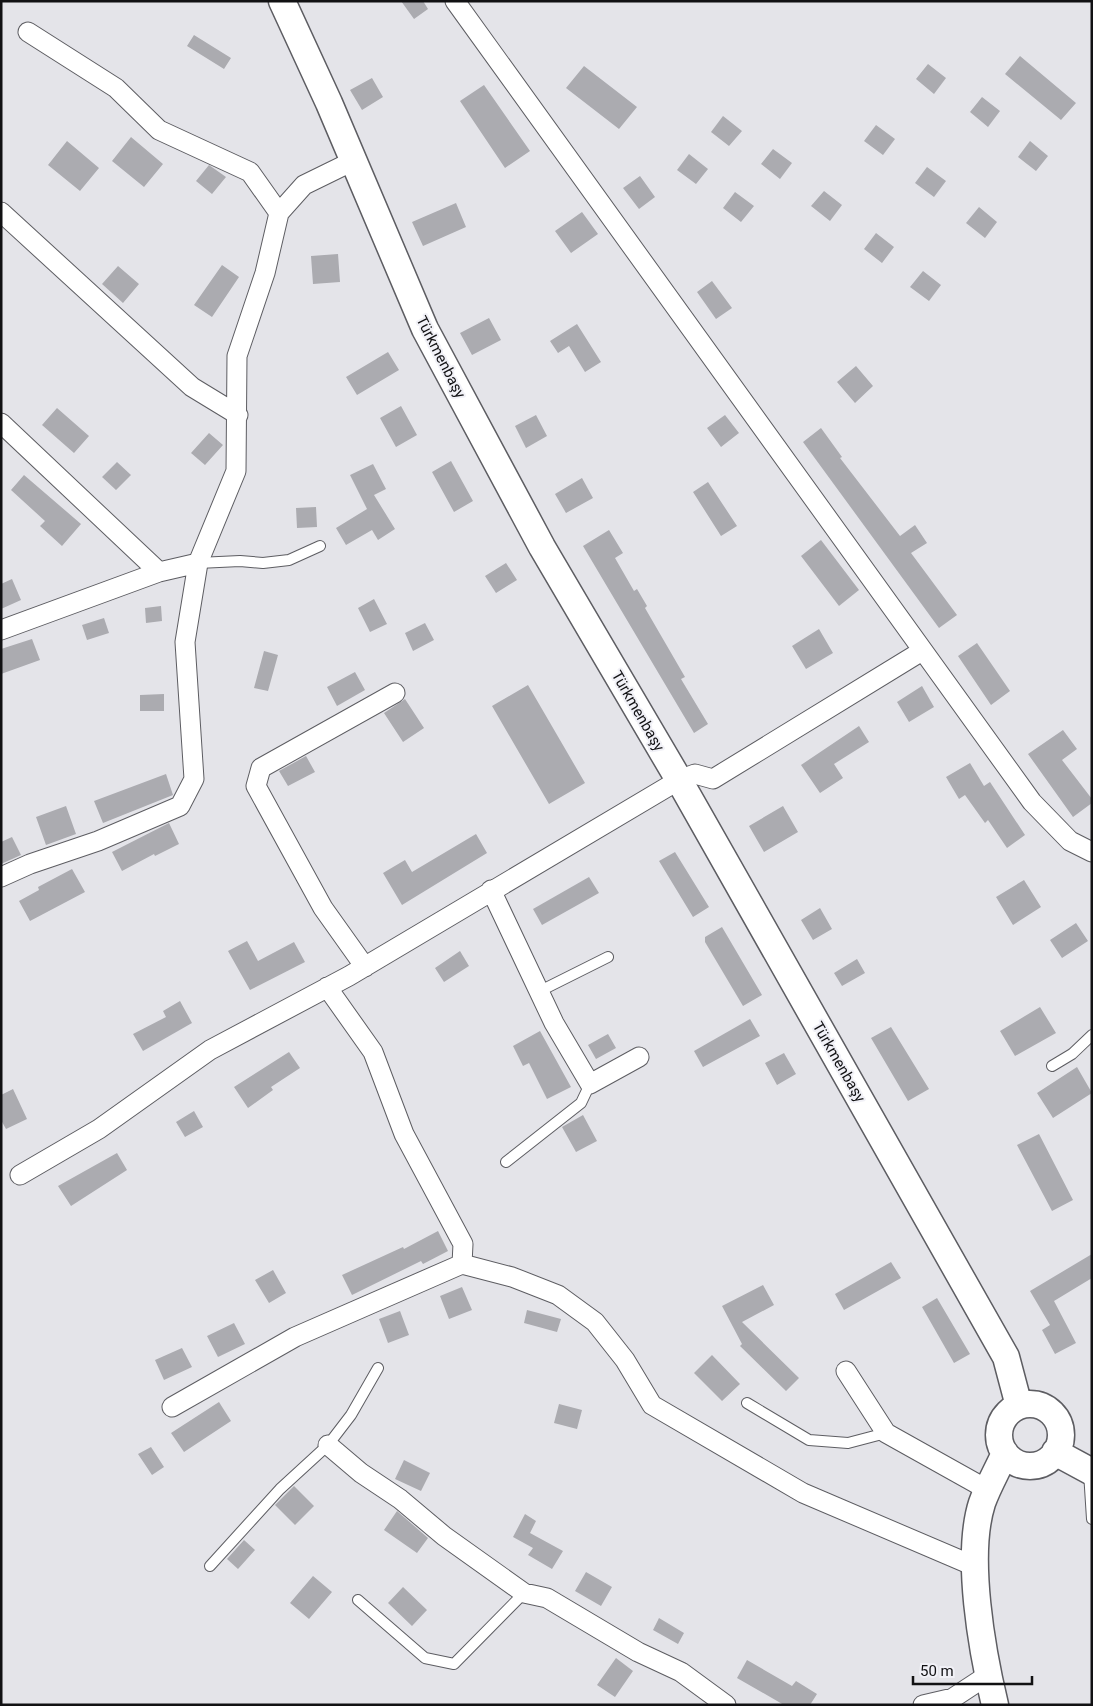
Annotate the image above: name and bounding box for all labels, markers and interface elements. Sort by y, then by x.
street label: Türkmenbaşy [413,313,469,401]
street label: Türkmenbaşy [608,668,668,754]
street label: Türkmenbaşy [809,1019,869,1105]
scale bar [913,1654,1032,1686]
text: 50 m [920,1662,954,1680]

